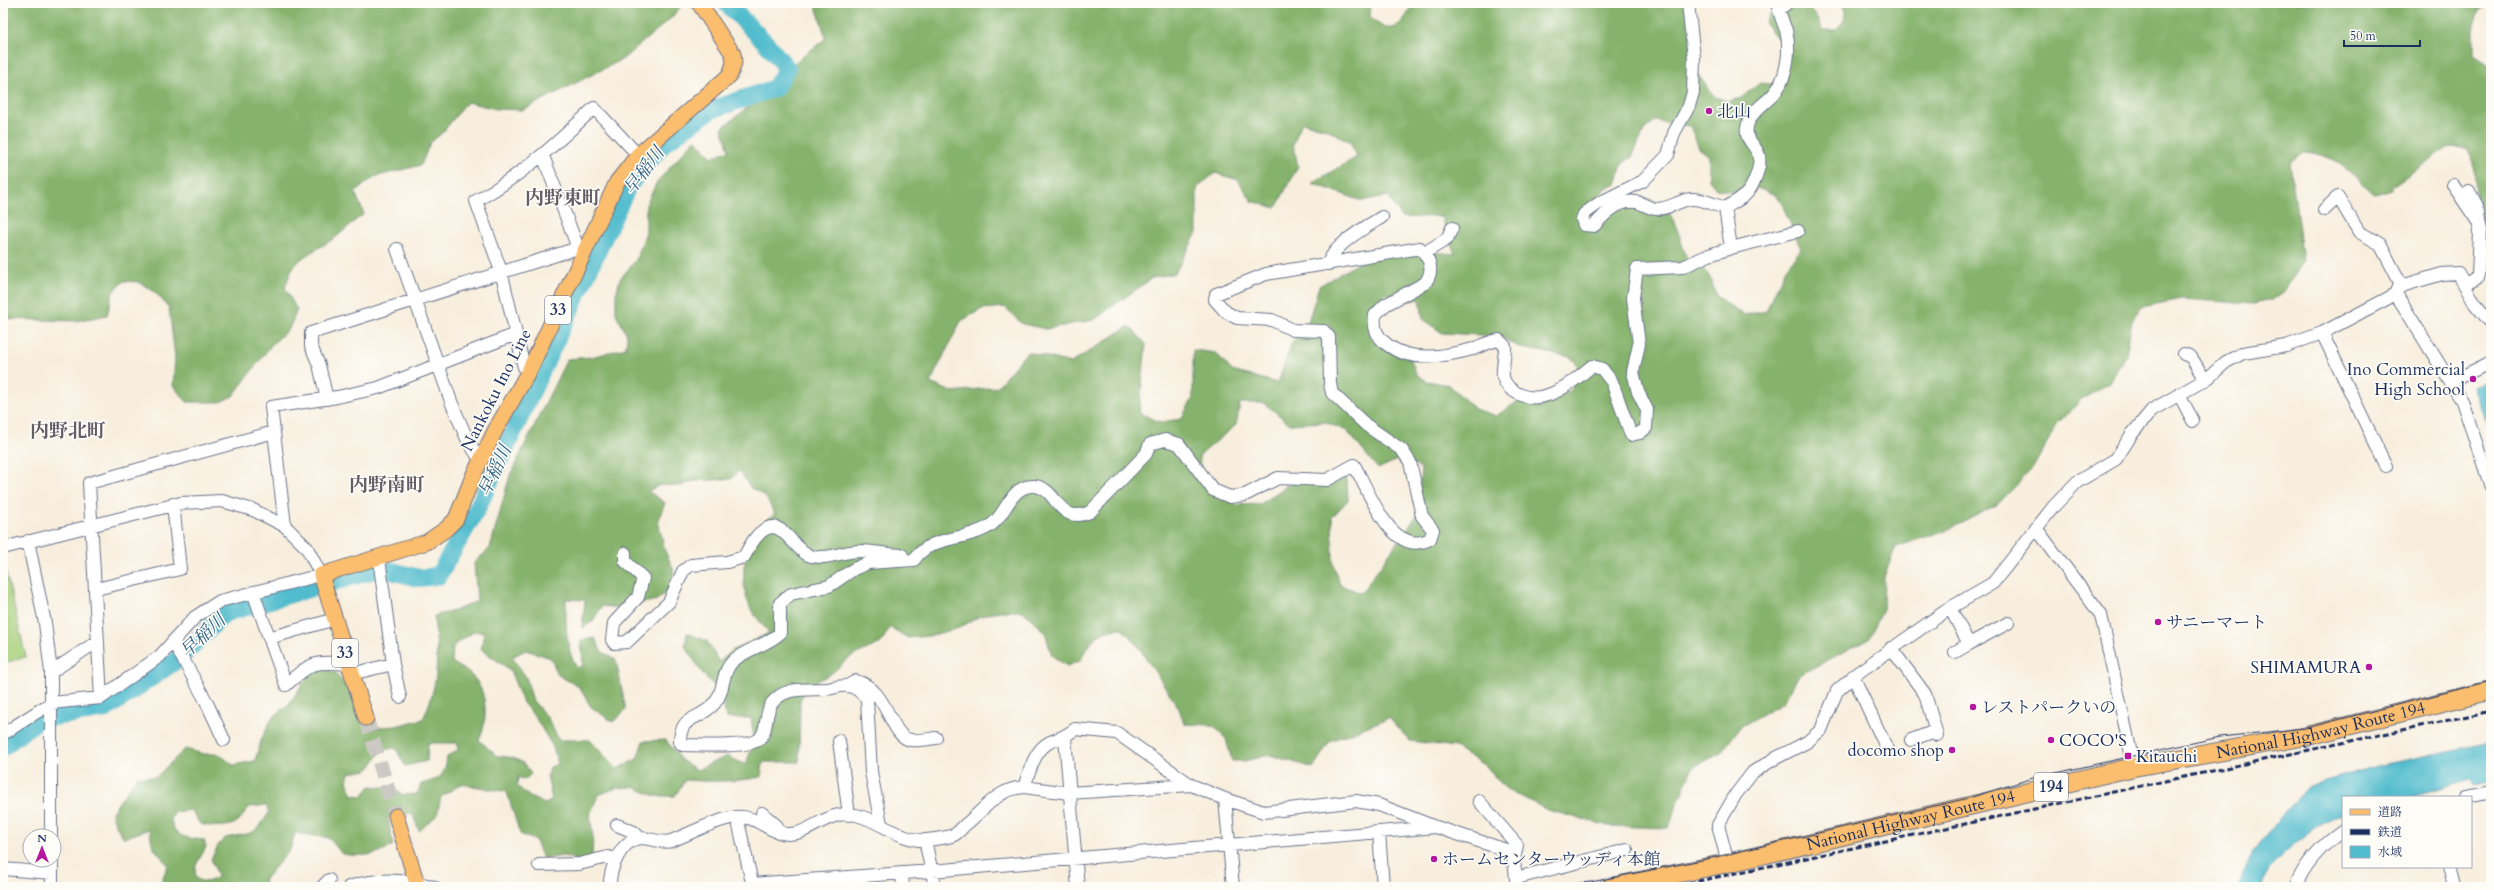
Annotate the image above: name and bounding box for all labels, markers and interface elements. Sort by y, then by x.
scale bar [2344,22,2420,48]
text: 50 m [2350,28,2377,44]
place label: 北山 [1717,100,1751,123]
marker: 北山 [1704,106,1714,116]
water label: 早稲川 [618,140,671,200]
district label: 内野東町 [525,185,601,211]
road number: 33 [545,296,571,324]
street label: Nankoku Ino Line [455,325,537,455]
place label: Ino Commercial High School [2347,358,2466,401]
marker: Ino Commercial High School [2468,374,2478,384]
district label: 内野北町 [30,418,106,444]
water label: 早稲川 [472,439,519,501]
district label: 内野南町 [349,472,425,498]
water label: 早稲川 [175,607,233,664]
place label: サニーマート [2166,611,2267,634]
marker: サニーマート [2153,617,2163,627]
road number: 33 [332,639,358,667]
place label: SHIMAMURA [2251,656,2362,679]
marker: SHIMAMURA [2364,662,2374,672]
street label: National Highway Route 194 [2214,695,2428,764]
place label: レストパークいの [1981,696,2116,719]
marker: レストパークいの [1968,702,1978,712]
place label: COCO'S [2059,729,2127,752]
marker: COCO'S [2046,735,2056,745]
place label: docomo shop [1847,739,1944,762]
marker: docomo shop [1947,745,1957,755]
place label: Kitauchi [2136,745,2198,768]
marker: Kitauchi [2123,751,2133,761]
road number: 194 [2034,773,2068,801]
street label: National Highway Route 194 [1804,784,2017,856]
legend [2342,796,2472,868]
text: 道路 [2378,804,2402,820]
text: 鉄道 [2377,824,2402,840]
north arrow [22,828,62,868]
text: N [37,831,47,846]
text: 水域 [2378,844,2402,860]
place label: ホームセンターウッディ本館 [1442,848,1661,871]
marker: ホームセンターウッディ本館 [1429,854,1439,864]

